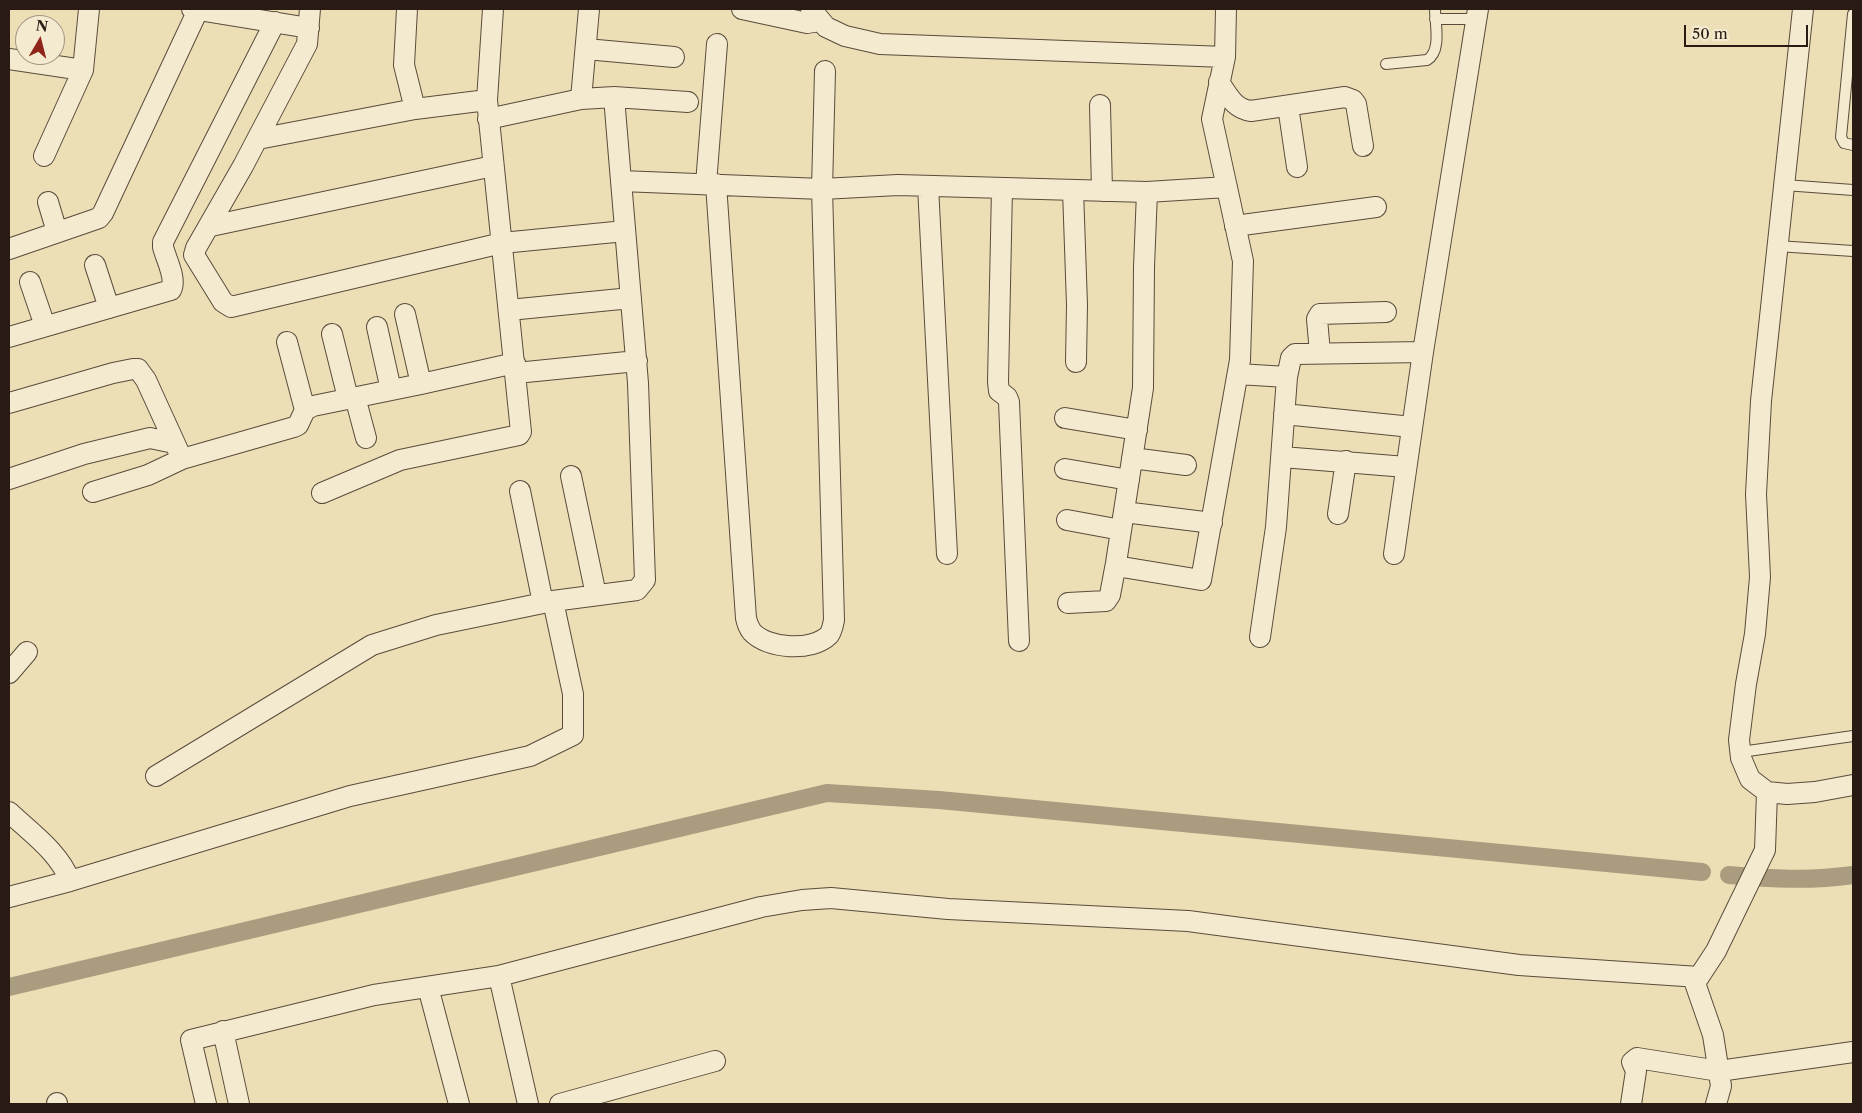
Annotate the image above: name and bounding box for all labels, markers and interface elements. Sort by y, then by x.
north arrow [15,15,65,65]
scale bar [1687,15,1811,47]
text: N [35,16,49,36]
text: 50 m [1692,24,1728,43]

